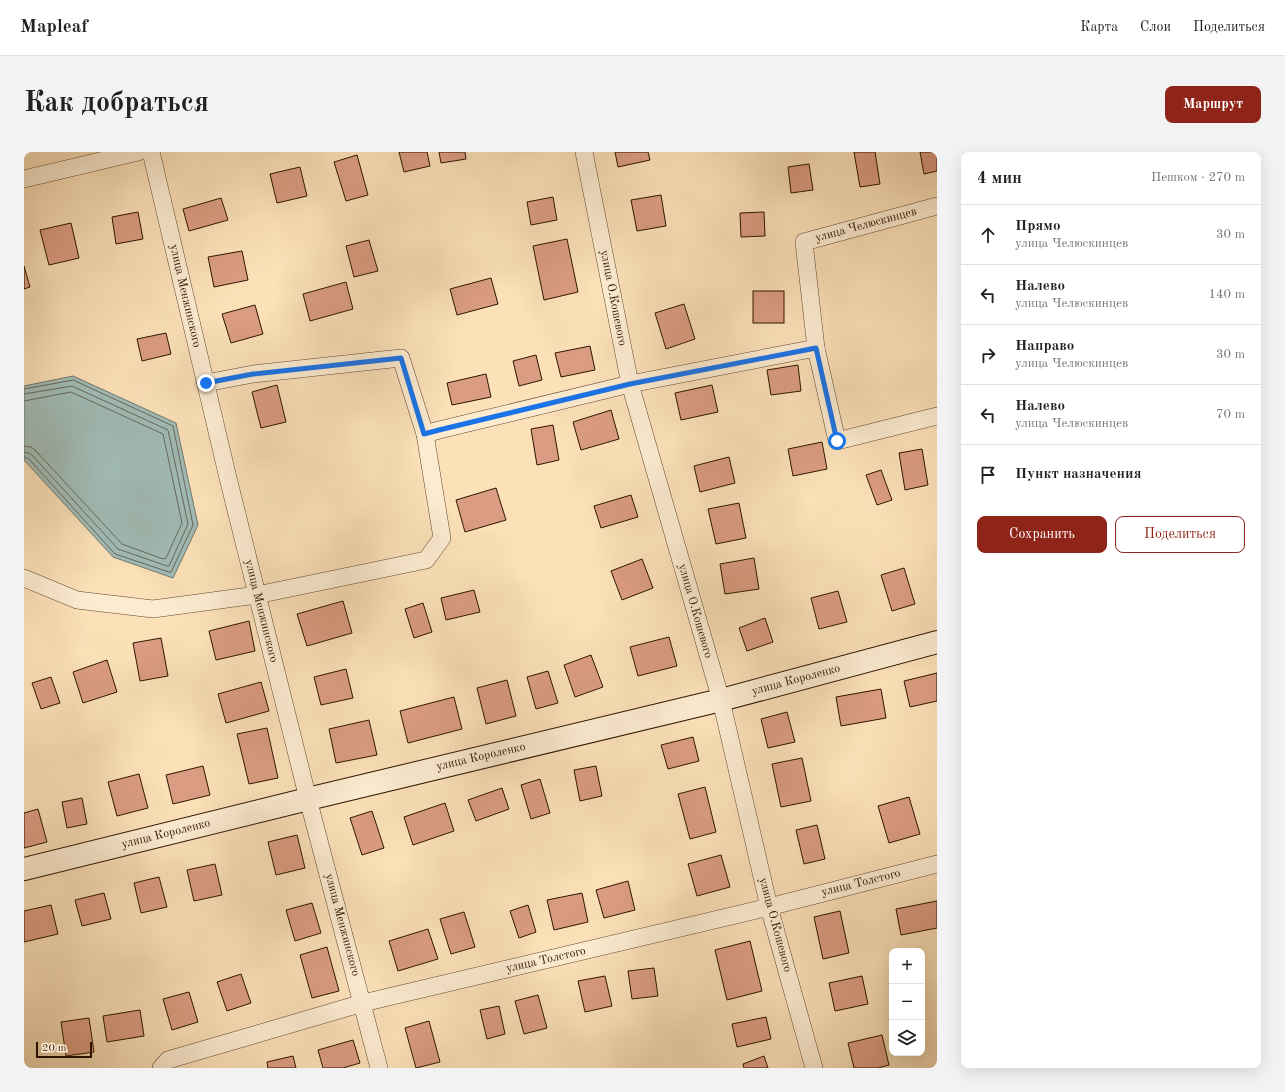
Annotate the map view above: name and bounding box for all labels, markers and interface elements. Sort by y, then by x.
text: Mapleaf [20,18,88,37]
text: Карта [1080,20,1118,34]
text: Слои [1140,20,1171,34]
text: Поделиться [1193,20,1265,34]
button: Маршрут [1165,86,1261,123]
text: Как добраться [24,90,209,118]
text: 4 мин [977,170,1022,187]
text: Пешком · 270 m [1151,171,1245,184]
street label: улица Челюскинцев [814,206,918,244]
text: Прямо [1015,219,1061,234]
icon: ahead [977,224,999,246]
text: 30 m [1216,228,1245,241]
text: улица Челюскинцев [1015,237,1128,250]
street label: улица Менжинского [167,243,203,349]
street label: улица О.Кошевого [598,249,628,347]
text: Налево [1015,279,1065,294]
icon: left [977,284,999,306]
text: 140 m [1208,288,1245,301]
text: улица Челюскинцев [1015,297,1128,310]
text: Направо [1015,339,1074,354]
icon: right [977,344,999,366]
text: 30 m [1216,348,1245,361]
text: улица Челюскинцев [1015,357,1128,370]
route end [197,374,215,392]
text: Налево [1015,399,1065,414]
icon: left [977,404,999,426]
text: 70 m [1216,408,1245,421]
text: улица Челюскинцев [1015,417,1128,430]
route start [828,432,846,450]
icon: arrive [977,464,999,486]
text: Пункт назначения [1015,467,1142,482]
button: Сохранить [977,516,1107,553]
button: Поделиться [1115,516,1245,553]
street label: улица Менжинского [242,558,280,664]
street label: улица О.Кошевого [676,563,714,660]
street label: улица Короленко [750,662,842,698]
street label: улица Короленко [435,741,527,773]
street label: улица Короленко [120,817,212,851]
street label: улица Толстого [820,867,902,899]
street label: улица Менжинского [323,872,361,978]
street label: улица О.Кошевого [757,876,793,974]
street label: улица Толстого [505,945,587,975]
map controls [889,948,925,1056]
button: + [889,948,925,984]
button: − [889,984,925,1020]
button: layers [889,1020,925,1056]
scale bar [36,1040,92,1059]
text: 20 m [42,1043,67,1054]

